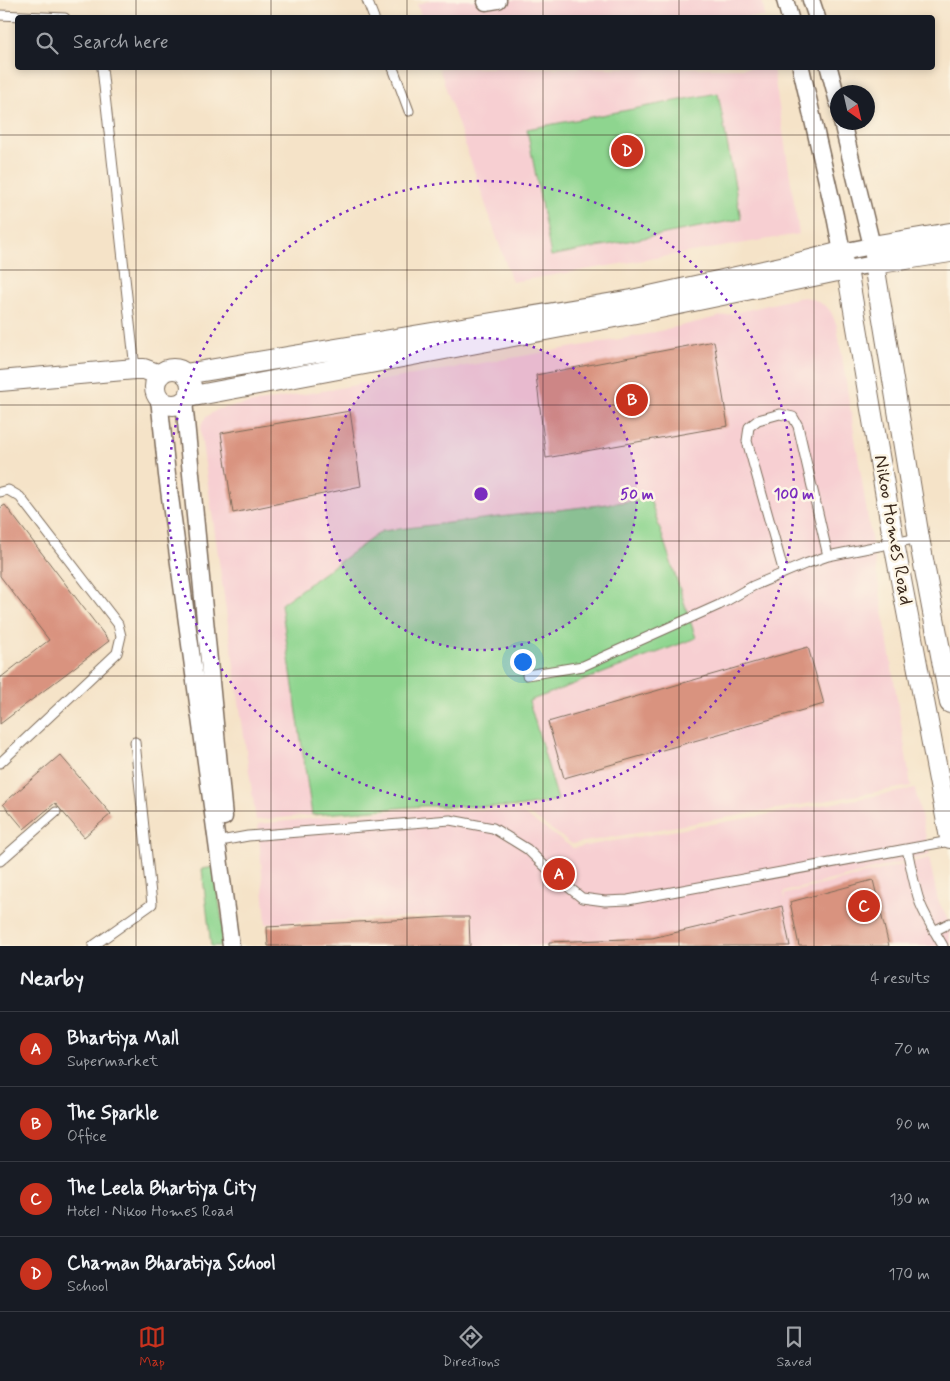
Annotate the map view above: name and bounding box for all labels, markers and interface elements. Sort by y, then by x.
search box [15,15,935,70]
icon: search [33,29,61,57]
text: Search here [73,30,169,55]
north arrow [830,85,875,130]
pin: D [611,132,643,170]
pin: B [616,381,648,419]
street label: Nikoo Homes Road [867,453,919,607]
centre of rings [472,485,490,503]
text: 50 m [620,485,654,505]
text: 100 m [774,485,814,505]
your location [510,649,536,675]
pin: A [543,855,575,893]
pin: C [848,887,880,925]
text: Nearby [20,965,84,993]
text: 4 results [870,968,930,989]
text: Bhartiya Mall [67,1026,179,1051]
text: A [31,1039,41,1060]
text: 70 m [894,1039,930,1060]
text: Supermarket [67,1051,158,1072]
text: The Sparkle [67,1101,159,1126]
text: B [31,1114,41,1135]
text: 90 m [896,1114,930,1135]
text: Office [67,1126,107,1147]
text: The Leela Bhartiya City [67,1176,257,1201]
text: C [30,1189,42,1210]
text: 130 m [889,1189,930,1210]
text: Hotel · Nikoo Homes Road [67,1201,234,1222]
text: Chaman Bharatiya School [67,1251,276,1276]
text: D [30,1264,42,1285]
text: 170 m [888,1264,930,1285]
text: School [67,1276,108,1297]
tab: Map [138,1323,166,1371]
tab: Directions [443,1323,500,1371]
tab: Saved [776,1323,812,1371]

